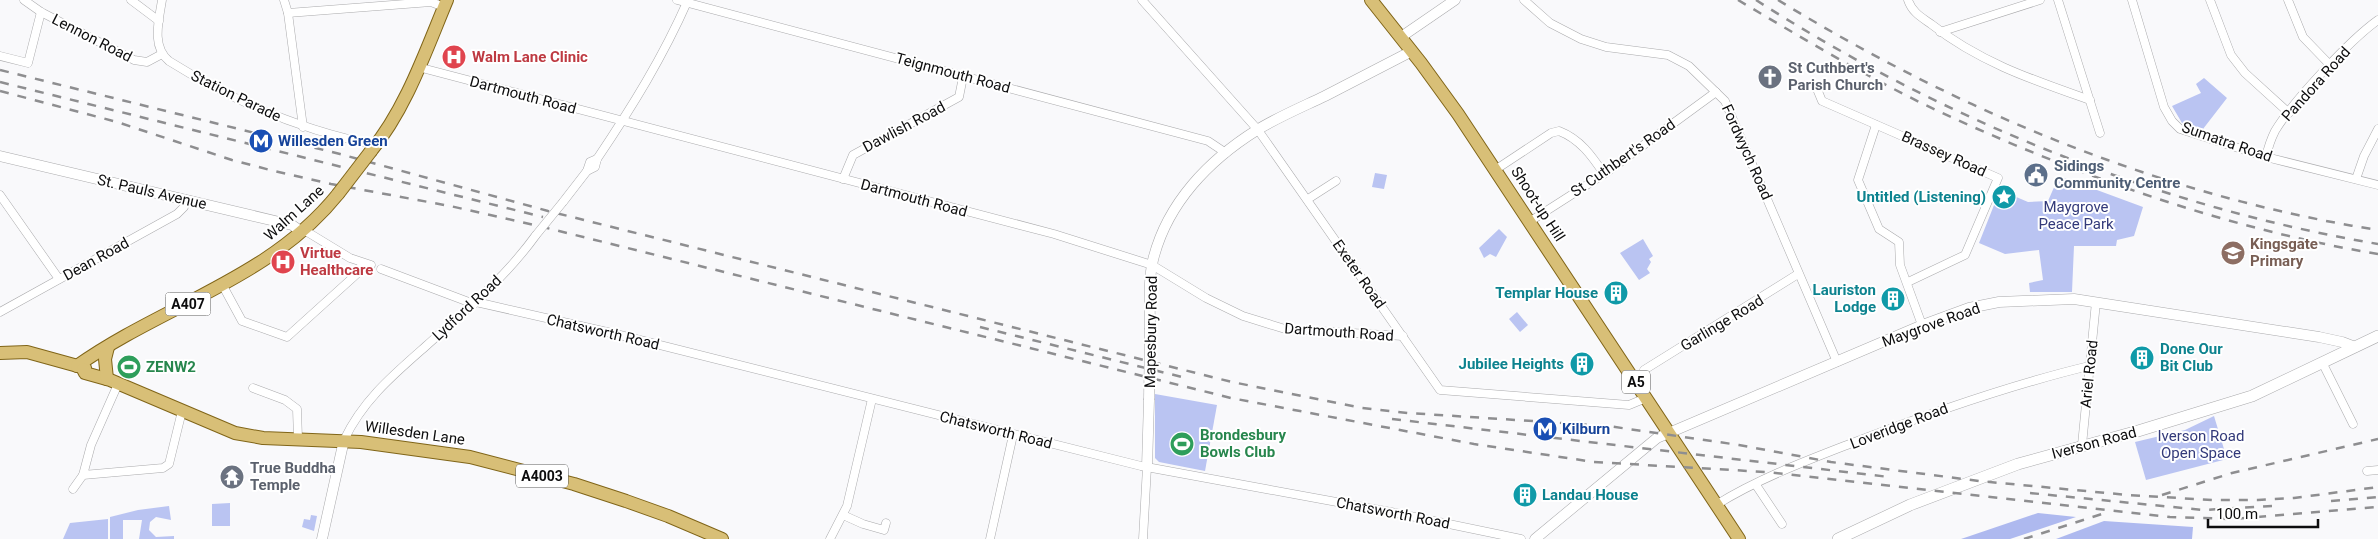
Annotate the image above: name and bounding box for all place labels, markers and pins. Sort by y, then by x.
hospital icon: Walm Lane Clinic [441,44,467,70]
place label: Walm Lane Clinic [472,48,588,66]
place label: St Cuthbert's Parish Church [1788,59,1883,94]
church icon: St Cuthbert's Parish Church [1757,64,1783,90]
metro station icon: Willesden Green [248,128,274,154]
place label: Willesden Green [278,132,388,150]
place label: Sidings Community Centre [2054,157,2180,192]
public building icon: Sidings Community Centre [2023,162,2049,188]
place icon: Untitled (Listening) [1991,184,2017,210]
place label: Untitled (Listening) [1857,188,1986,206]
place label: Kingsgate Primary [2250,235,2318,270]
school or university icon: Kingsgate Primary [2220,240,2246,266]
place label: Virtue Healthcare [300,244,373,279]
hospital icon: Virtue Healthcare [270,249,296,275]
building icon: Templar House [1603,280,1629,306]
place label: Lauriston Lodge [1813,281,1876,316]
place label: Templar House [1495,284,1598,302]
building icon: Lauriston Lodge [1880,286,1906,312]
place label: Done Our Bit Club [2160,340,2223,375]
building icon: Done Our Bit Club [2129,345,2155,371]
building icon: Jubilee Heights [1569,351,1595,377]
sports icon: ZENW2 [116,354,142,380]
place label: Jubilee Heights [1459,355,1564,373]
place label: ZENW2 [146,358,196,376]
metro station icon: Kilburn [1532,416,1558,442]
place label: Kilburn [1562,420,1610,438]
place label: Brondesbury Bowls Club [1200,426,1286,461]
sports icon: Brondesbury Bowls Club [1169,431,1195,457]
place label: True Buddha Temple [250,459,336,494]
temple icon: True Buddha Temple [219,464,245,490]
building icon: Landau House [1512,482,1538,508]
place label: Landau House [1542,486,1638,504]

